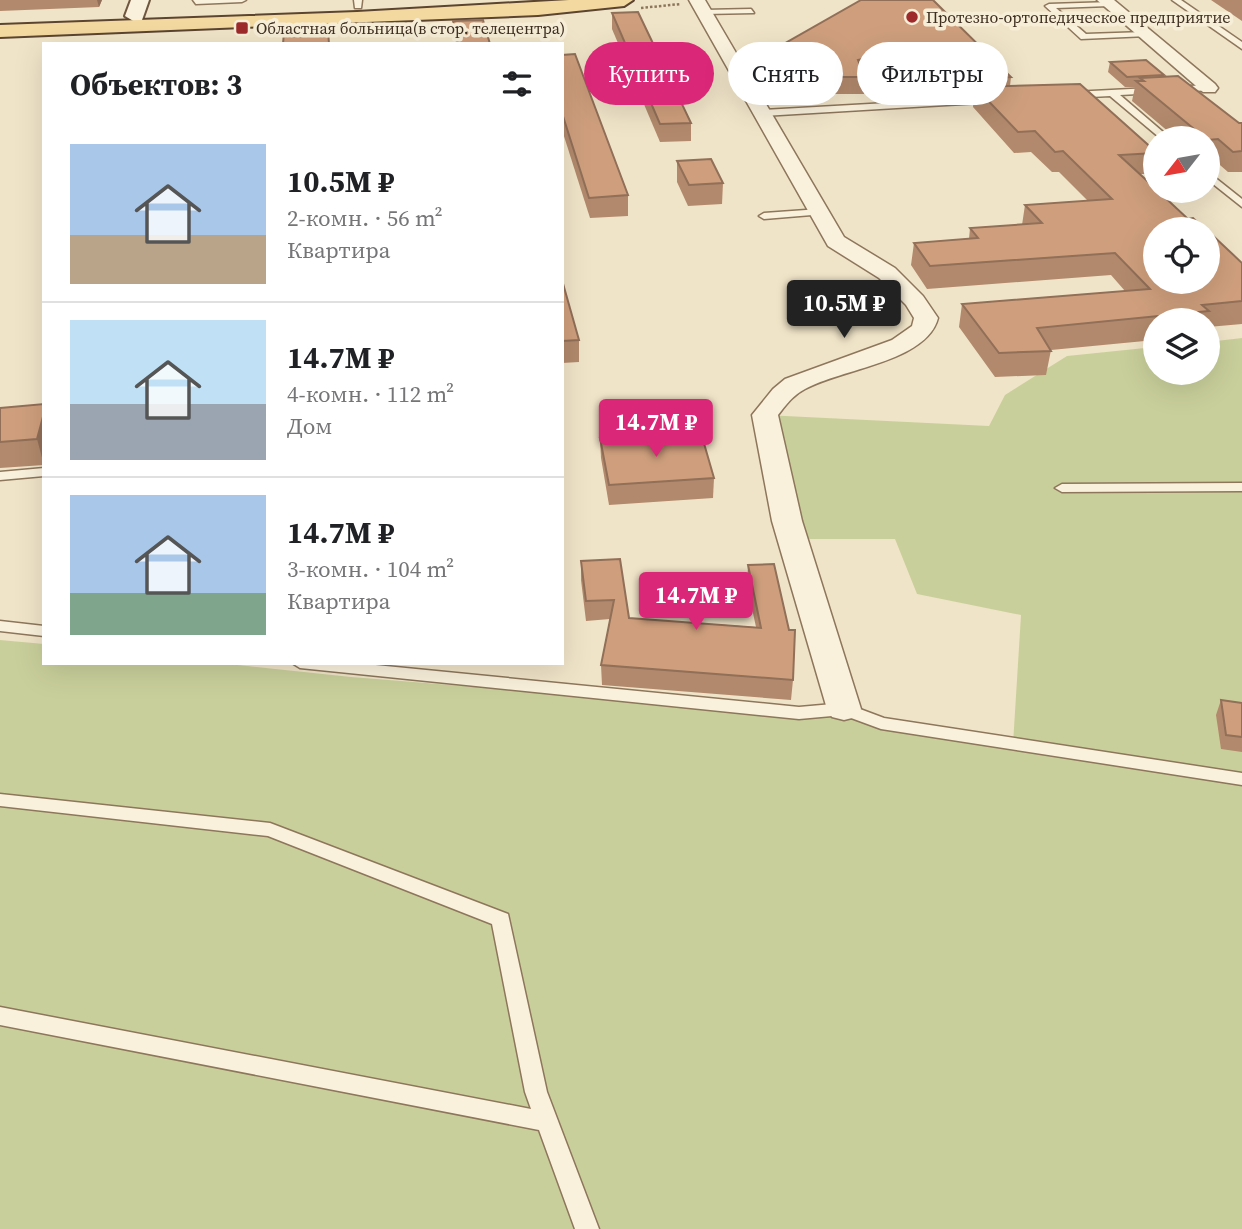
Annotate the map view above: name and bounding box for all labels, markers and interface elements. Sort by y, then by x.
place label: Протезно-ортопедическое предприятие [926,6,1230,28]
marker: Протезно-ортопедическое предприятие [904,9,920,25]
place label: Областная больница(в стор. телецентра) [256,17,565,39]
marker: Областная больница(в стор. телецентра) [234,20,250,36]
chip: Купить [584,42,714,105]
chip: Снять [728,42,843,105]
chip: Фильтры [857,42,1008,105]
text: Объектов: 3 [70,64,242,105]
icon: filters [498,65,536,103]
north arrow [1143,126,1220,203]
map controls [1143,126,1220,385]
text: 10.5M ₽ [287,161,394,202]
icon: home [126,172,210,256]
text: 2-комн. · 56 m² [287,202,443,234]
button: locate [1143,217,1220,294]
text: Квартира [287,234,390,266]
pin: 10.5M ₽ [779,280,909,340]
text: 10.5M ₽ [803,287,885,319]
button: layers [1143,308,1220,385]
text: 14.7M ₽ [287,337,394,378]
icon: home [126,348,210,432]
text: 4-комн. · 112 m² [287,378,454,410]
pin: 14.7M ₽ [591,400,721,459]
text: 14.7M ₽ [615,406,697,438]
text: Дом [287,410,332,442]
text: 14.7M ₽ [287,512,394,553]
icon: home [126,523,210,607]
text: 3-комн. · 104 m² [287,553,454,585]
pin: 14.7M ₽ [631,572,761,632]
text: 14.7M ₽ [655,579,737,611]
text: Квартира [287,585,390,617]

